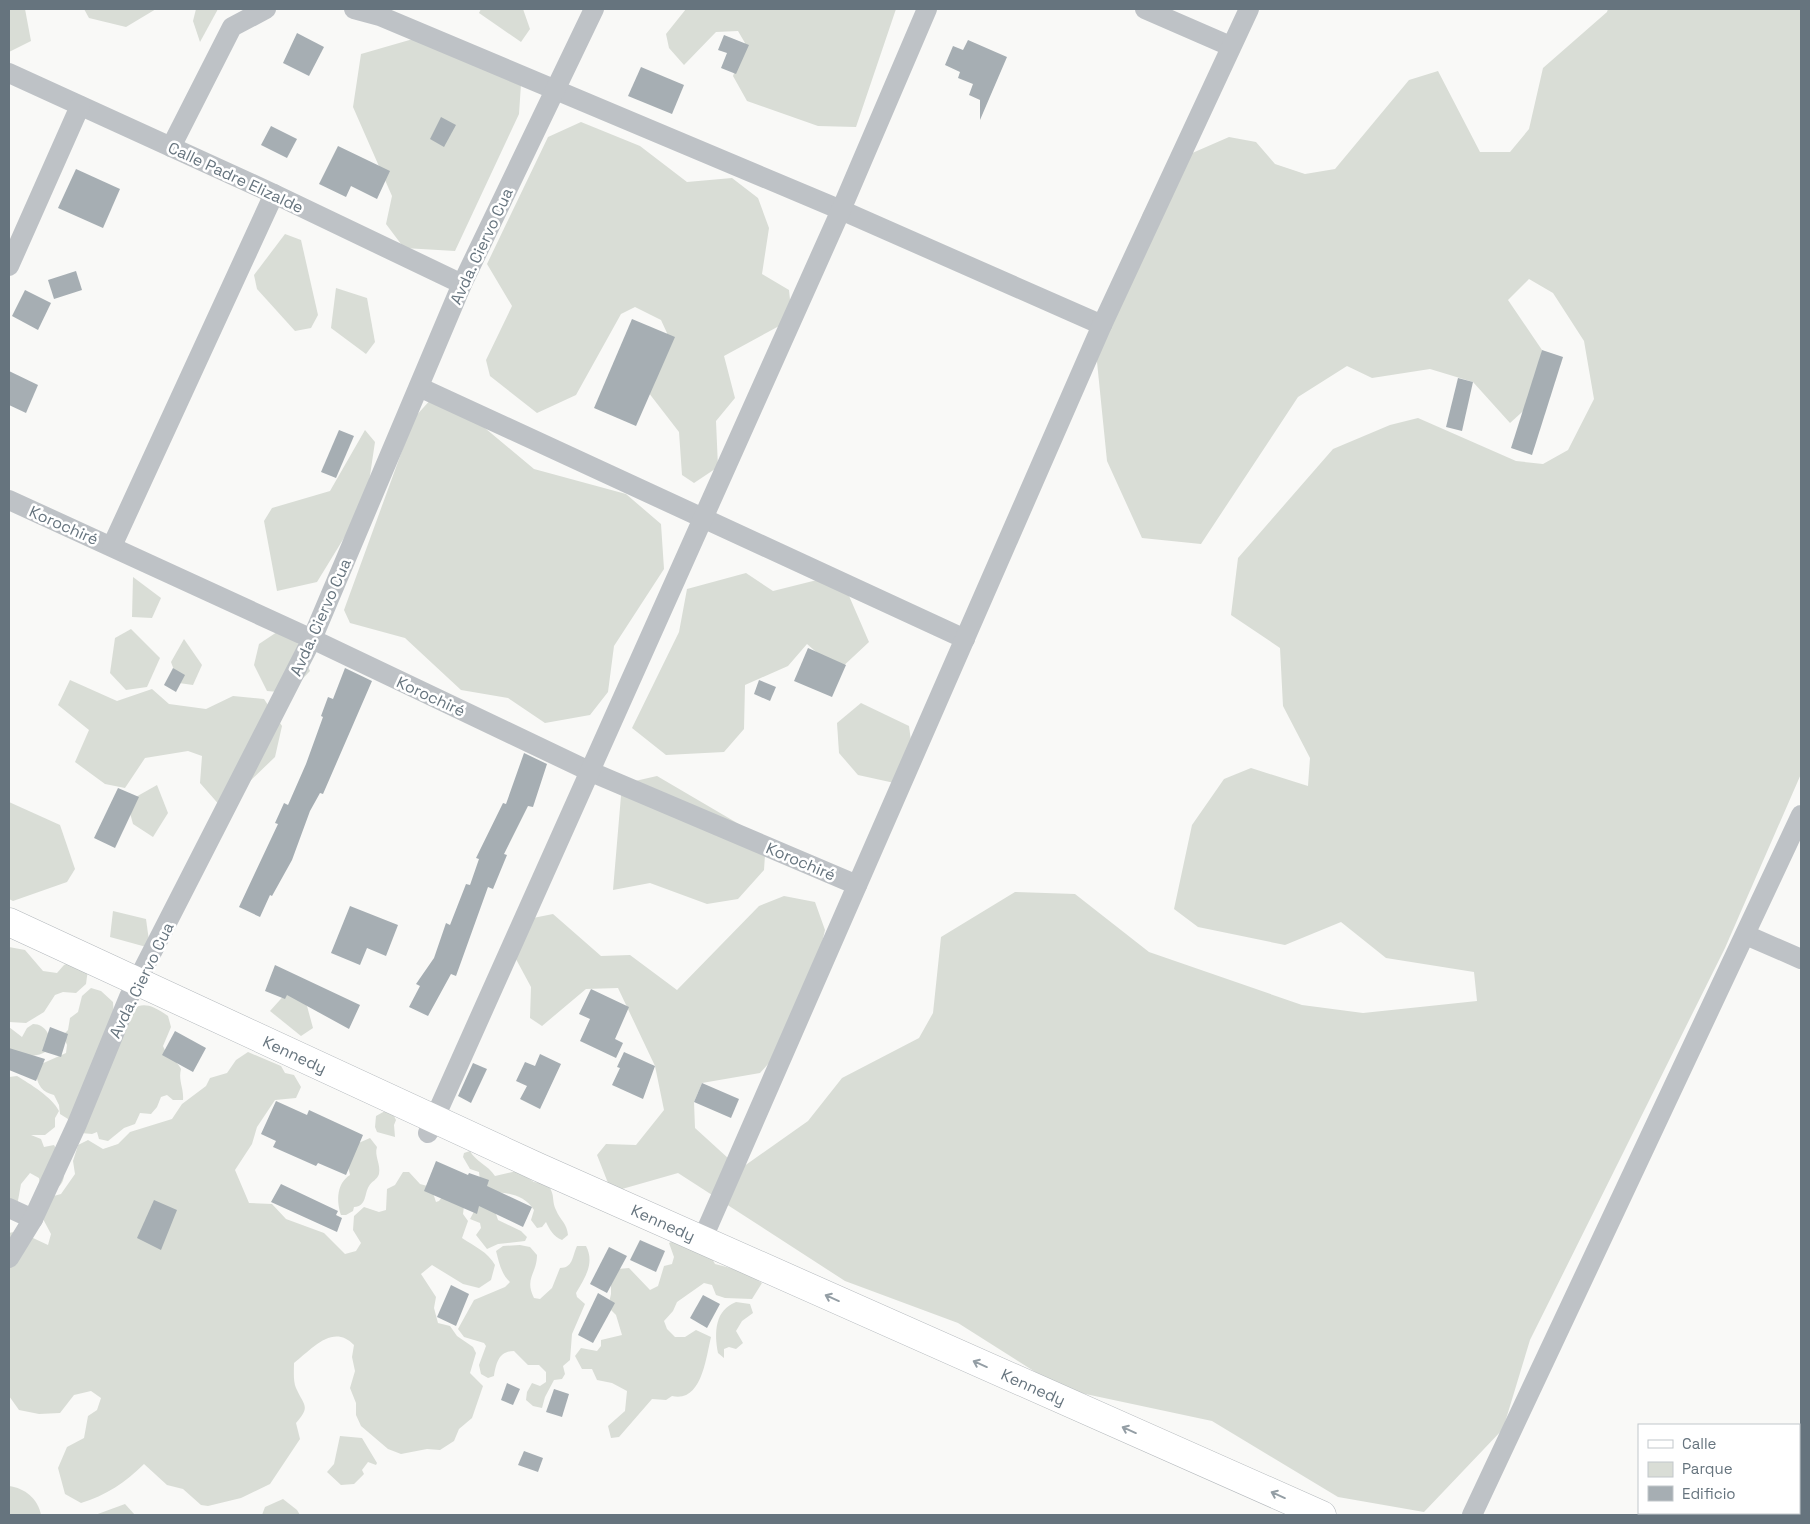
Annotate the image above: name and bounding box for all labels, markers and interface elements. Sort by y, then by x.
street label: Calle Padre Elizalde [165,137,307,218]
street label: Avda. Ciervo Cua [445,184,518,308]
street label: Korochiré [26,501,102,550]
street label: Avda. Ciervo Cua [285,555,356,679]
street label: Korochiré [393,671,469,721]
street label: Korochiré [763,837,839,885]
street label: Avda. Ciervo Cua [104,919,179,1042]
street label: Kennedy [259,1031,330,1079]
street label: Kennedy [628,1200,698,1246]
one-way arrow [825,1292,840,1302]
one-way arrow [973,1358,988,1368]
street label: Kennedy [998,1364,1069,1411]
one-way arrow [1122,1424,1137,1434]
legend [1638,1424,1800,1514]
text: Calle [1682,1434,1717,1453]
text: Parque [1682,1459,1733,1478]
text: Edificio [1682,1484,1736,1503]
one-way arrow [1271,1490,1286,1500]

